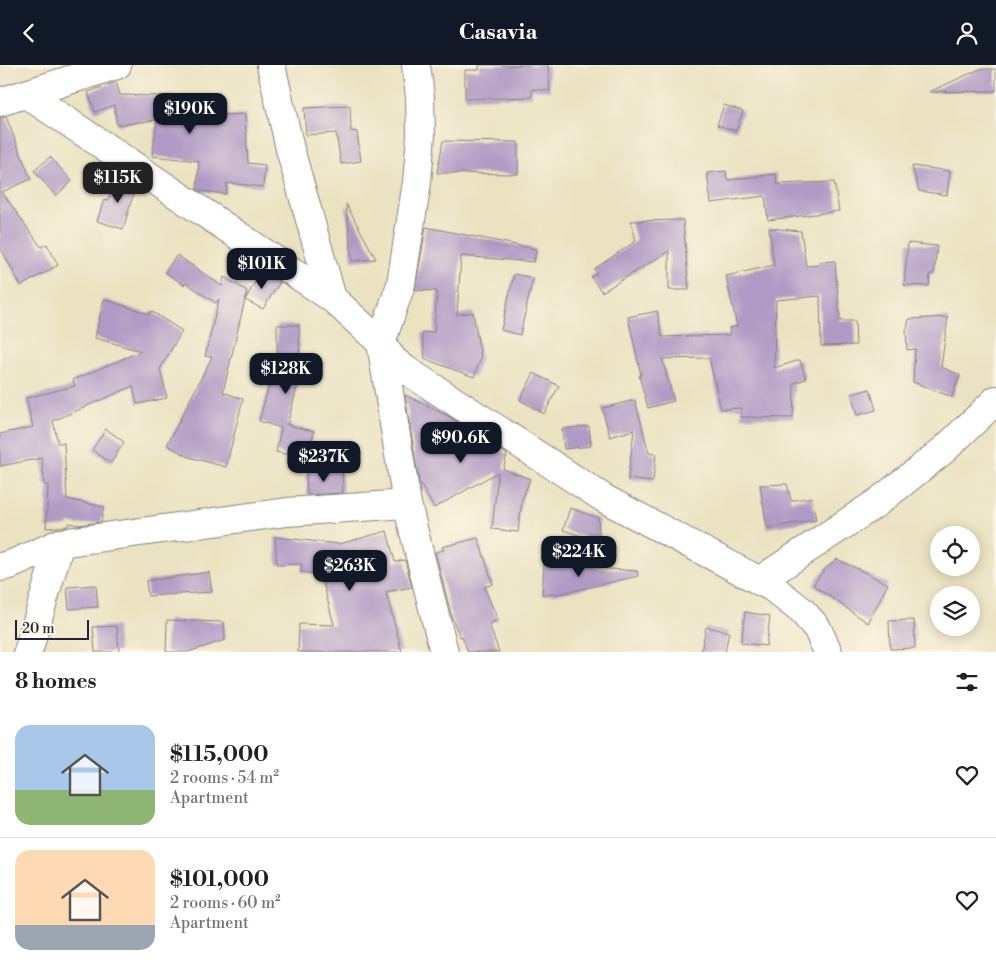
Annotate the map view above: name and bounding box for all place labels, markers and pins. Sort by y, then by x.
pin: $190K [155,93,225,135]
pin: $115K [83,161,153,204]
pin: $101K [227,247,297,290]
pin: $128K [251,353,321,395]
pin: $90.6K [420,421,502,464]
pin: $237K [289,441,359,483]
pin: $224K [544,535,614,578]
pin: $263K [315,549,385,592]

